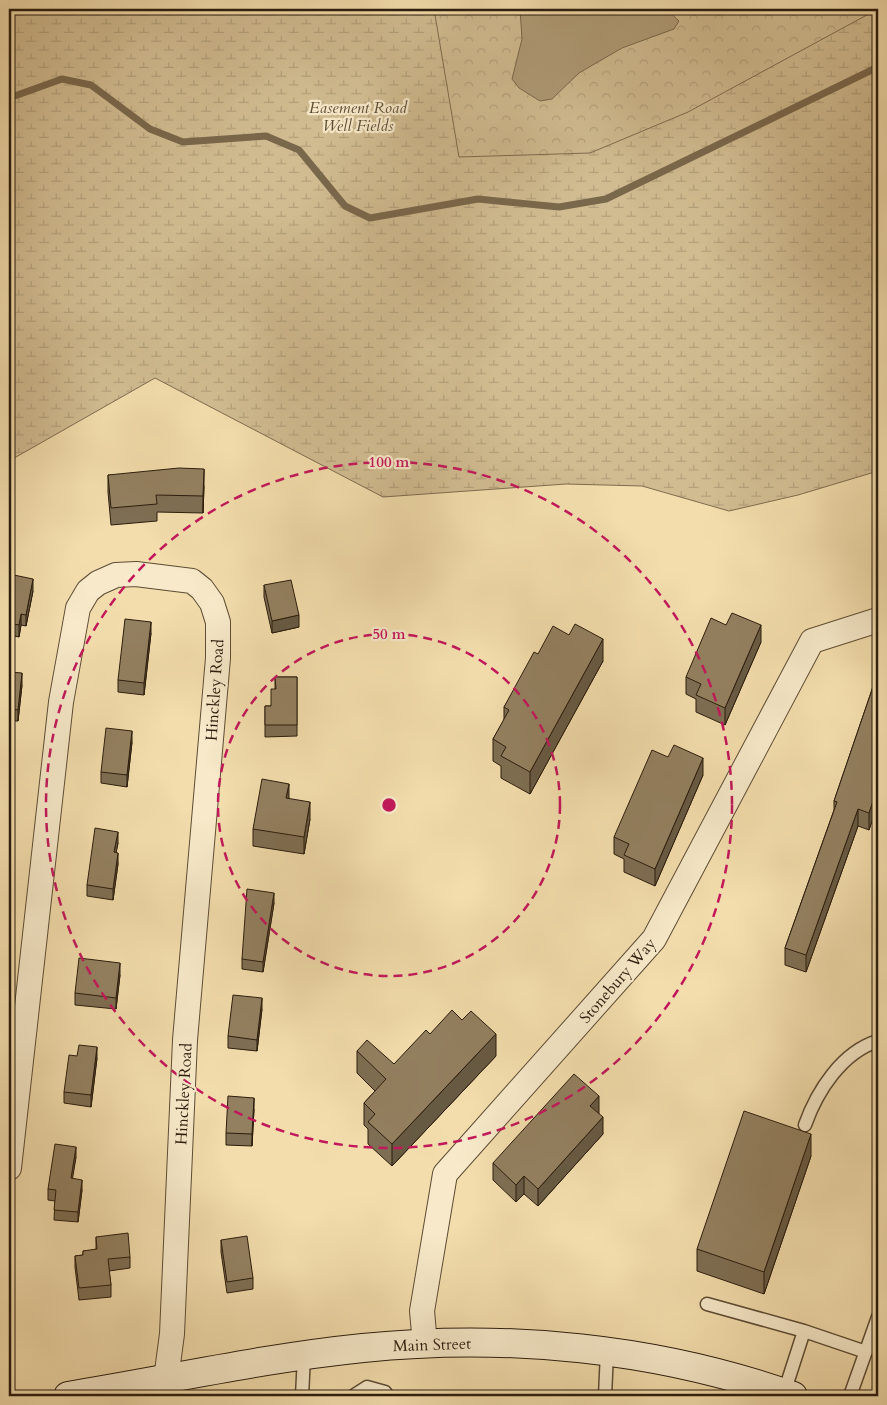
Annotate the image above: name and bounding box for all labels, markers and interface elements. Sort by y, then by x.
park label: Easement Road Well Fields [309,97,408,137]
text: 100 m [369,452,410,472]
text: 50 m [372,624,406,644]
street label: Hinckley Road [200,638,230,742]
centre of rings [380,796,398,814]
street label: Stonebury Way [574,933,662,1028]
street label: Hinckley Road [170,1042,198,1146]
street label: Main Street [392,1333,472,1357]

